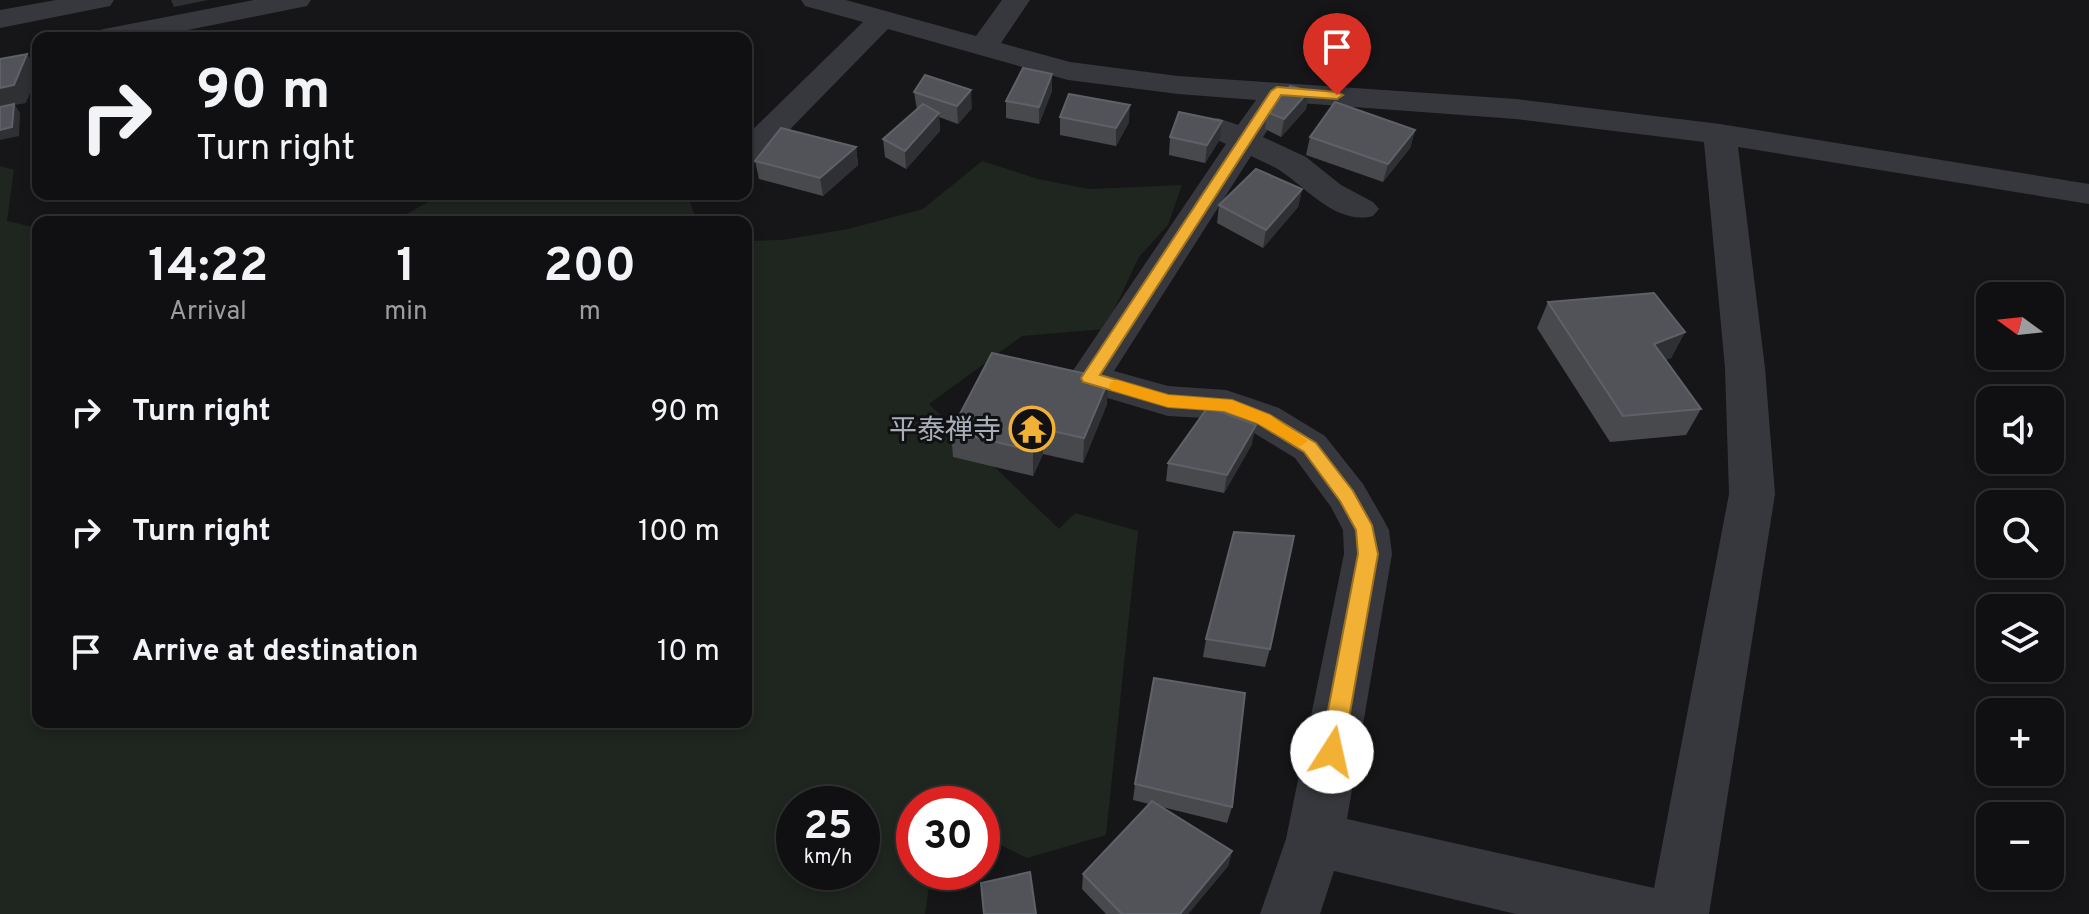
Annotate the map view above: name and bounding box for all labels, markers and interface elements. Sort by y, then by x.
pin [1303,13,1371,95]
icon: arrive [1315,25,1359,69]
text: 90 m [196,58,331,128]
icon: right [64,64,168,168]
text: Turn right [196,127,355,173]
text: 14:22 [148,238,268,298]
text: 1 [396,238,415,298]
text: 200 [543,238,636,298]
north arrow [1976,282,2064,370]
map controls [1976,282,2064,890]
text: Arrival [169,296,247,329]
text: min [384,296,428,329]
text: m [579,296,601,329]
button: sound [1976,386,2064,474]
icon: right [64,390,108,434]
text: Turn right [132,394,270,431]
text: 90 m [651,394,720,431]
temple icon: 平泰禅寺 [1008,405,1056,453]
place label: 平泰禅寺 [889,414,1001,450]
button: search [1976,490,2064,578]
icon: right [64,510,108,554]
text: Turn right [132,514,270,551]
text: 100 m [638,514,720,551]
button: layers [1976,594,2064,682]
icon: arrive [64,630,108,674]
text: Arrive at destination [132,634,418,671]
text: 10 m [657,634,720,671]
button: + [1976,698,2064,786]
position arrow [1290,710,1374,794]
speed limit sign: 30 [896,786,1000,890]
button: − [1976,802,2064,890]
text: 25 [804,803,852,853]
text: km/h [804,845,852,871]

